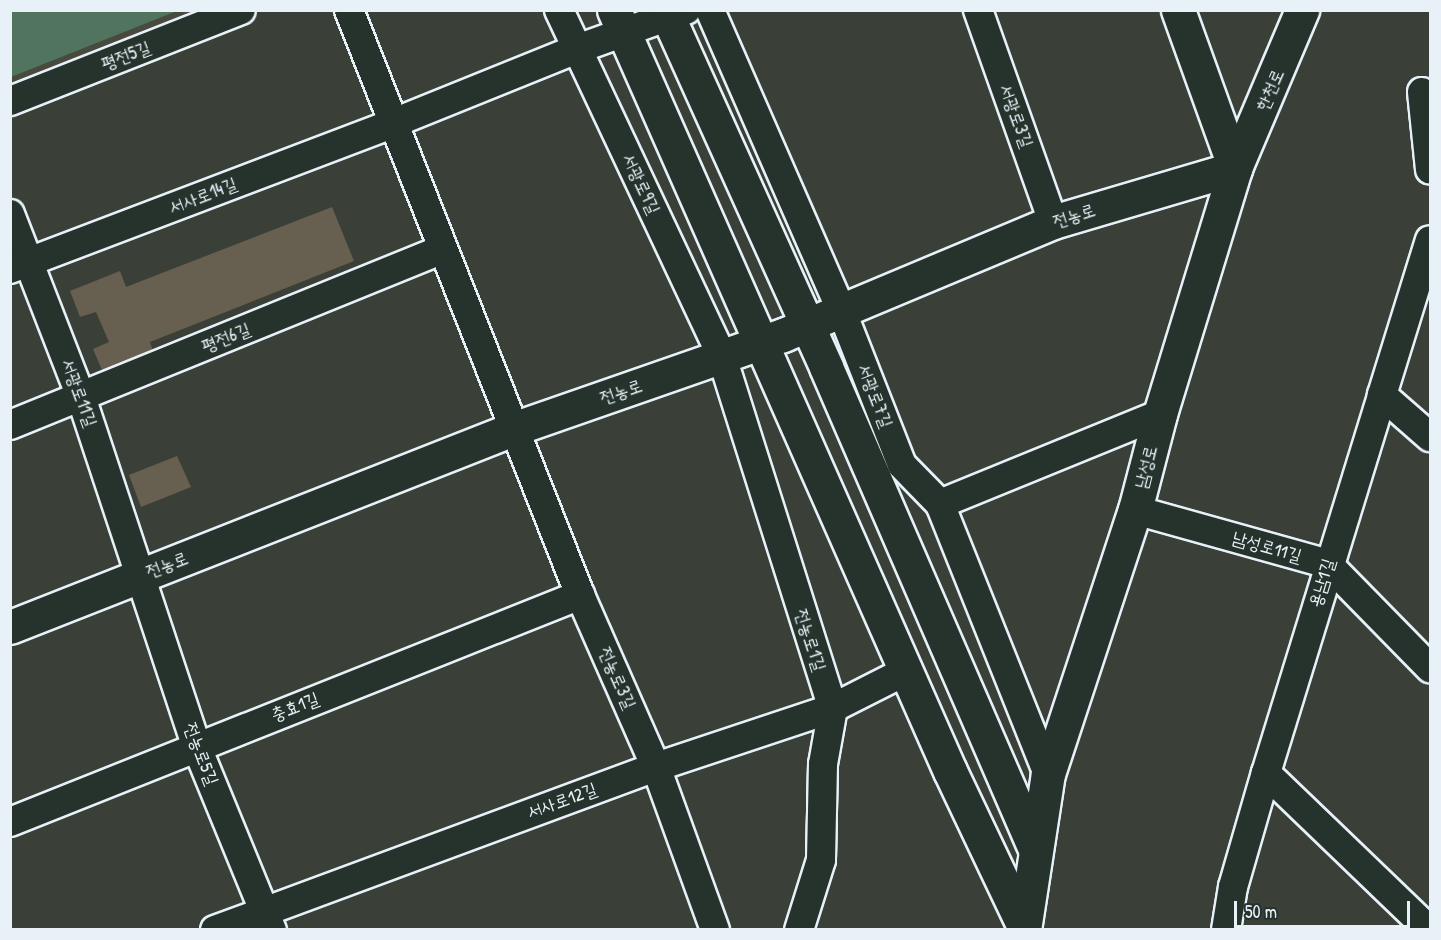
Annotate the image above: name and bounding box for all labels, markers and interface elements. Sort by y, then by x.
street label: 평전5길 [98,37,154,75]
street label: 한천로 [1251,66,1289,114]
street label: 서광로3길 [995,81,1037,151]
street label: 서광로9길 [618,150,664,218]
street label: 서사로14길 [166,173,240,219]
street label: 전농로 [1050,199,1098,233]
street label: 평전6길 [198,319,254,357]
street label: 서광로11길 [57,356,101,430]
street label: 서광로7길 [853,361,897,431]
street label: 전농로 [597,375,645,409]
street label: 남성로 [1130,443,1162,491]
street label: 남성로11길 [1230,527,1304,567]
street label: 전농로 [143,547,191,583]
street label: 용남1길 [1304,556,1340,610]
street label: 전농로1길 [790,606,830,674]
street label: 전농로3길 [594,643,640,713]
street label: 충효1길 [268,688,322,726]
street label: 전농로5길 [179,720,223,788]
street label: 서사로12길 [524,778,600,824]
scale bar [1237,889,1412,927]
text: 50 m [1245,899,1277,924]

